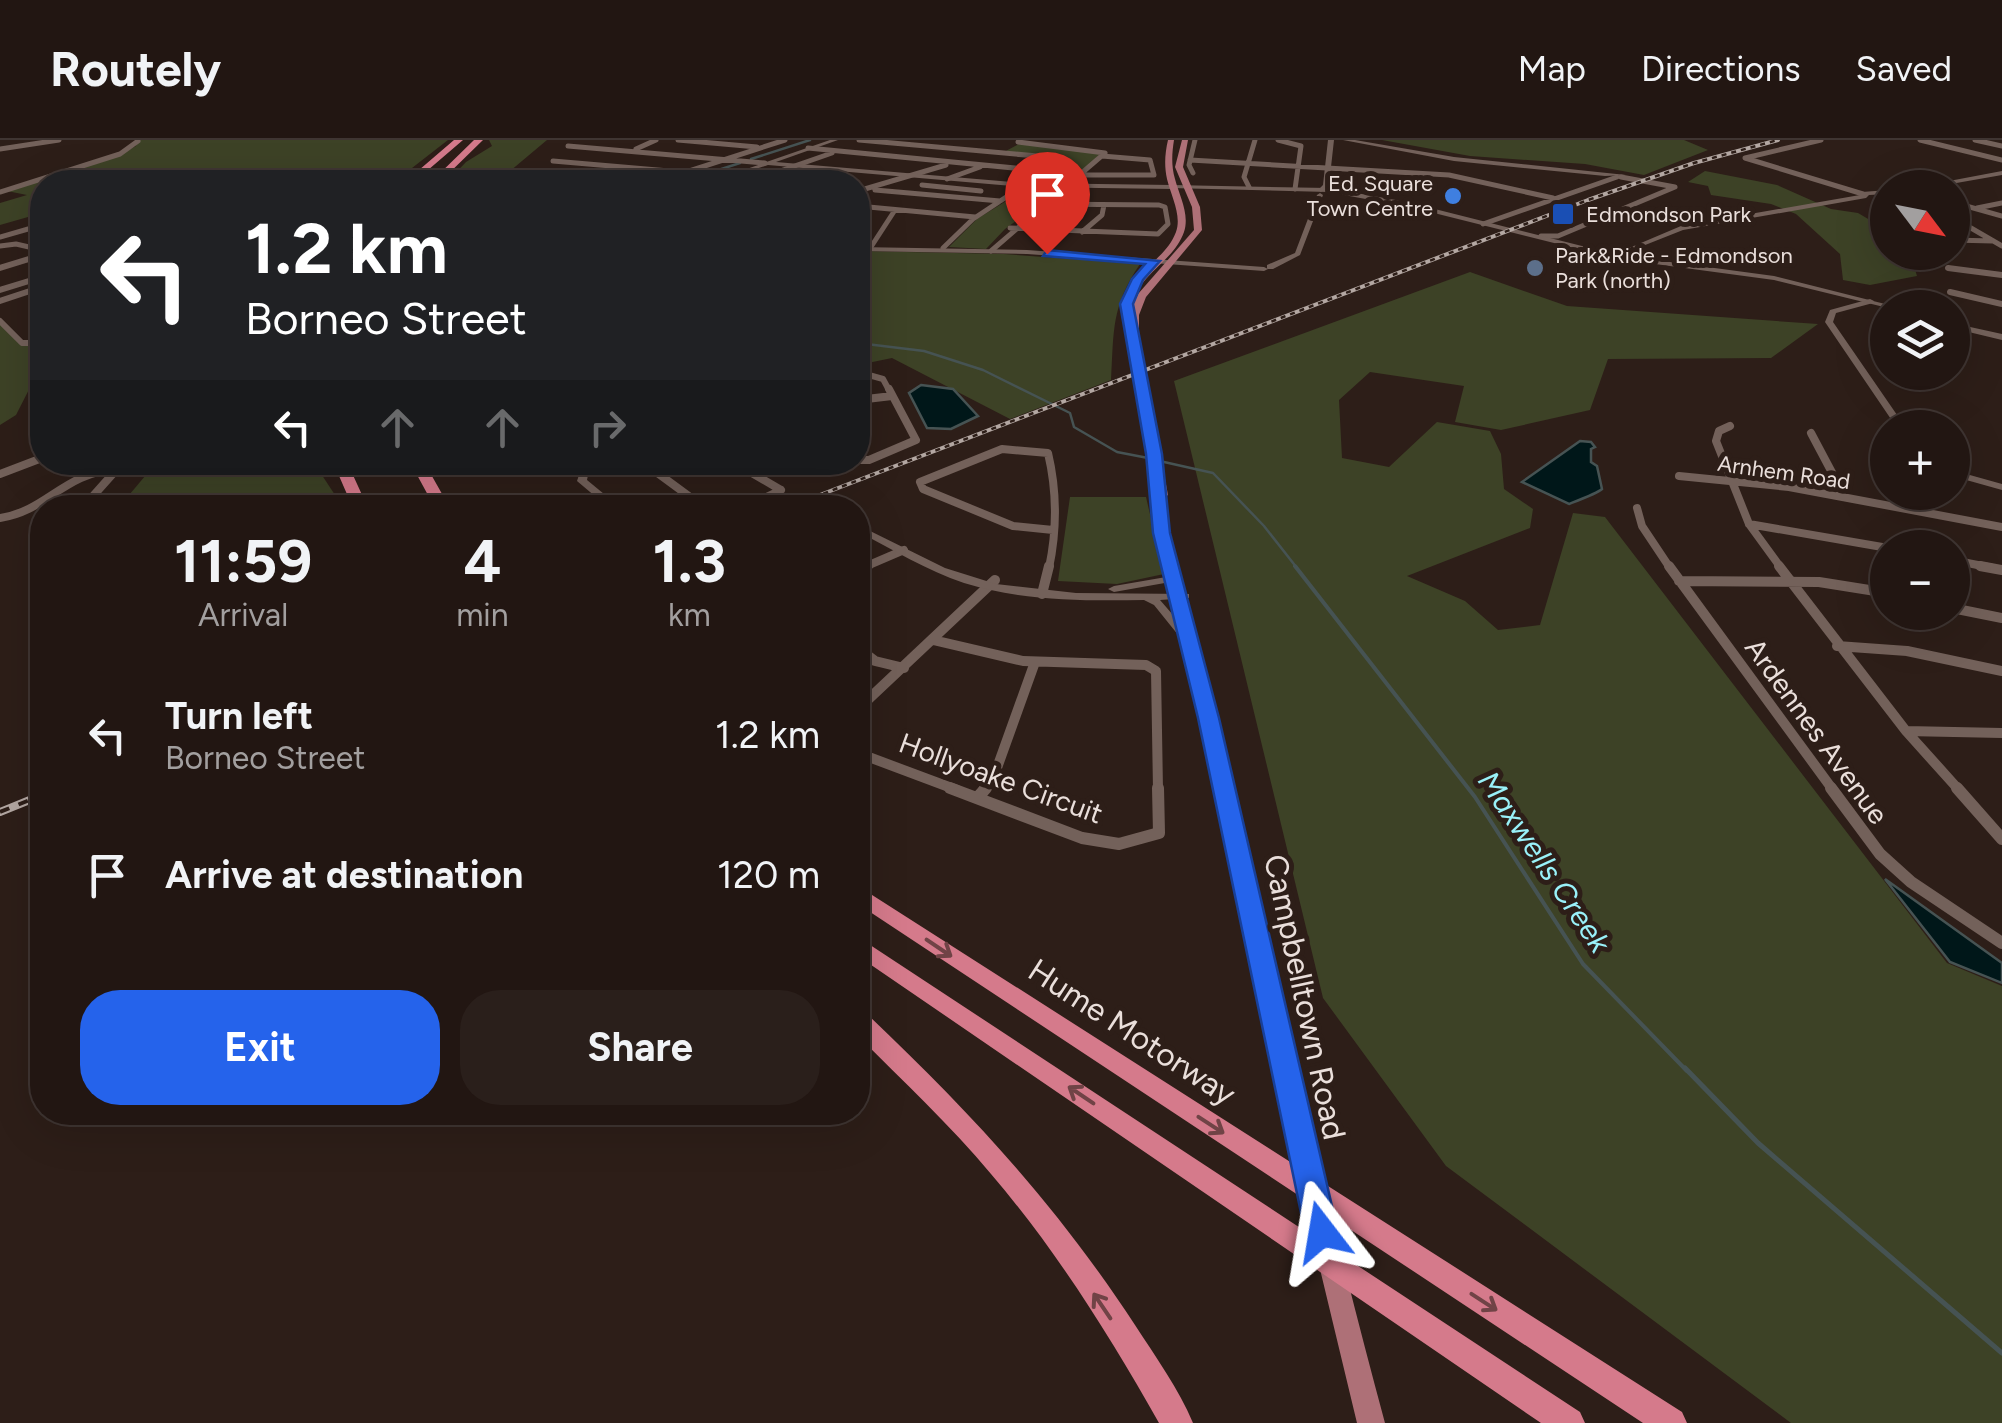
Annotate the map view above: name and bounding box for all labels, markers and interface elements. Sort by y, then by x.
text: Routely [50,40,221,98]
text: Map [1518,48,1586,90]
text: Directions [1641,48,1801,90]
text: Saved [1856,48,1952,90]
pin [1005,152,1090,255]
icon: arrive [1020,167,1075,222]
place label: Ed. Square Town Centre [1307,170,1433,222]
north arrow [1870,170,1970,270]
map controls [1870,170,1970,630]
marker: Ed. Square Town Centre [1442,185,1464,207]
marker: Edmondson Park [1550,201,1576,227]
place label: Edmondson Park [1586,201,1751,228]
text: 1.2 km [245,206,448,291]
icon: left [80,210,210,340]
place label: Park&Ride - Edmondson Park (north) [1555,242,1793,294]
marker: Park&Ride - Edmondson Park (north) [1524,257,1546,279]
button: layers [1870,290,1970,390]
text: Borneo Street [245,291,527,345]
icon: left [265,400,320,455]
icon: ahead [370,400,425,455]
icon: ahead [475,400,530,455]
icon: right [580,400,635,455]
button: + [1870,410,1970,510]
street label: Arnhem Road [1716,450,1852,495]
text: 11:59 [174,525,312,597]
text: 4 [463,525,501,597]
text: 1.3 [653,525,726,597]
button: − [1870,530,1970,630]
text: Arrival [198,596,288,634]
text: min [456,596,509,634]
text: km [668,596,711,634]
street label: Ardennes Avenue [1738,631,1896,831]
text: Turn left [165,693,313,739]
icon: left [80,708,135,763]
text: 1.2 km [715,712,820,758]
street label: Hollyoake Circuit [895,725,1107,831]
text: Borneo Street [165,739,365,777]
water label: Maxwells Creek [1470,764,1620,961]
icon: arrive [80,848,135,903]
street label: Campbelltown Road [1256,851,1354,1143]
text: Arrive at destination [165,852,523,898]
text: 120 m [717,852,820,898]
one-way arrow [924,938,952,959]
street label: Hume Motorway [1021,951,1243,1113]
button: Exit [80,990,440,1105]
button: Share [460,990,820,1105]
one-way arrow [1068,1085,1096,1106]
one-way arrow [1197,1115,1225,1136]
position arrow [1270,1180,1374,1284]
one-way arrow [1469,1291,1498,1312]
one-way arrow [1092,1292,1113,1320]

